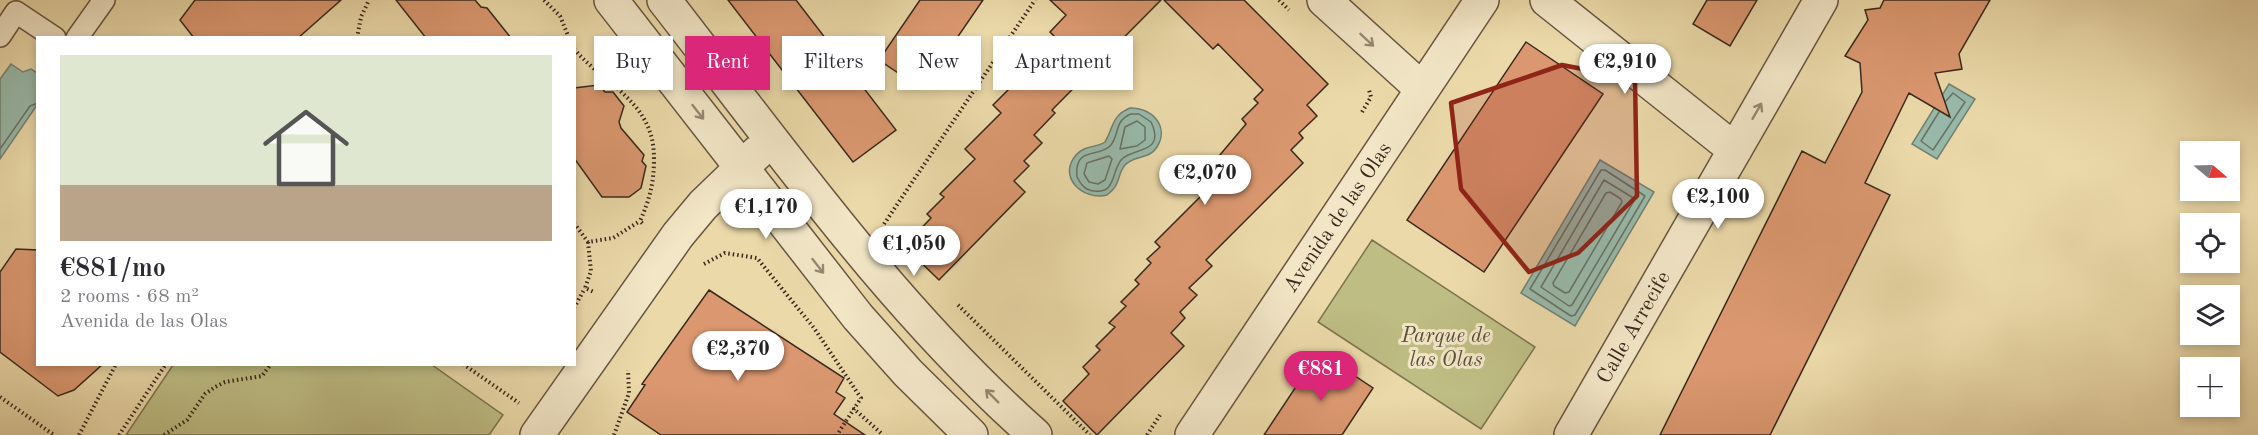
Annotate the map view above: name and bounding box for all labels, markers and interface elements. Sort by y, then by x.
one-way arrow [1359,33,1374,47]
chip: Buy [594,36,673,90]
chip: Rent [685,36,770,90]
chip: Filters [782,36,885,90]
chip: New [897,36,981,90]
chip: Apartment [993,36,1133,90]
pin: €2,910 [1576,44,1674,95]
text: €2,910 [1593,53,1657,73]
icon: home [252,94,360,202]
one-way arrow [1752,103,1764,120]
one-way arrow [692,104,705,120]
street label: Avenida de las Olas [1280,139,1396,297]
north arrow [2180,141,2240,201]
map controls [2180,141,2240,417]
pin: €2,070 [1156,155,1254,206]
text: €2,070 [1173,164,1237,184]
pin: €2,100 [1669,179,1767,230]
text: €2,100 [1686,188,1750,208]
pin: €1,170 [717,189,815,240]
text: €1,170 [734,198,798,218]
button: locate [2180,213,2240,273]
pin: €1,050 [865,226,963,277]
text: €1,050 [882,235,946,255]
text: €881/mo [60,256,166,282]
one-way arrow [812,258,825,274]
street label: Calle Arrecife [1594,268,1675,387]
button: layers [2180,285,2240,345]
text: 2 rooms · 68 m² [60,287,199,307]
text: Avenida de las Olas [60,312,228,332]
park label: Parque de las Olas [1400,326,1491,371]
pin: €2,370 [689,331,787,382]
text: €2,370 [706,340,770,360]
pin: €881 [1285,351,1357,402]
button: + [2180,357,2240,417]
text: €881 [1298,360,1344,380]
one-way arrow [984,388,999,403]

